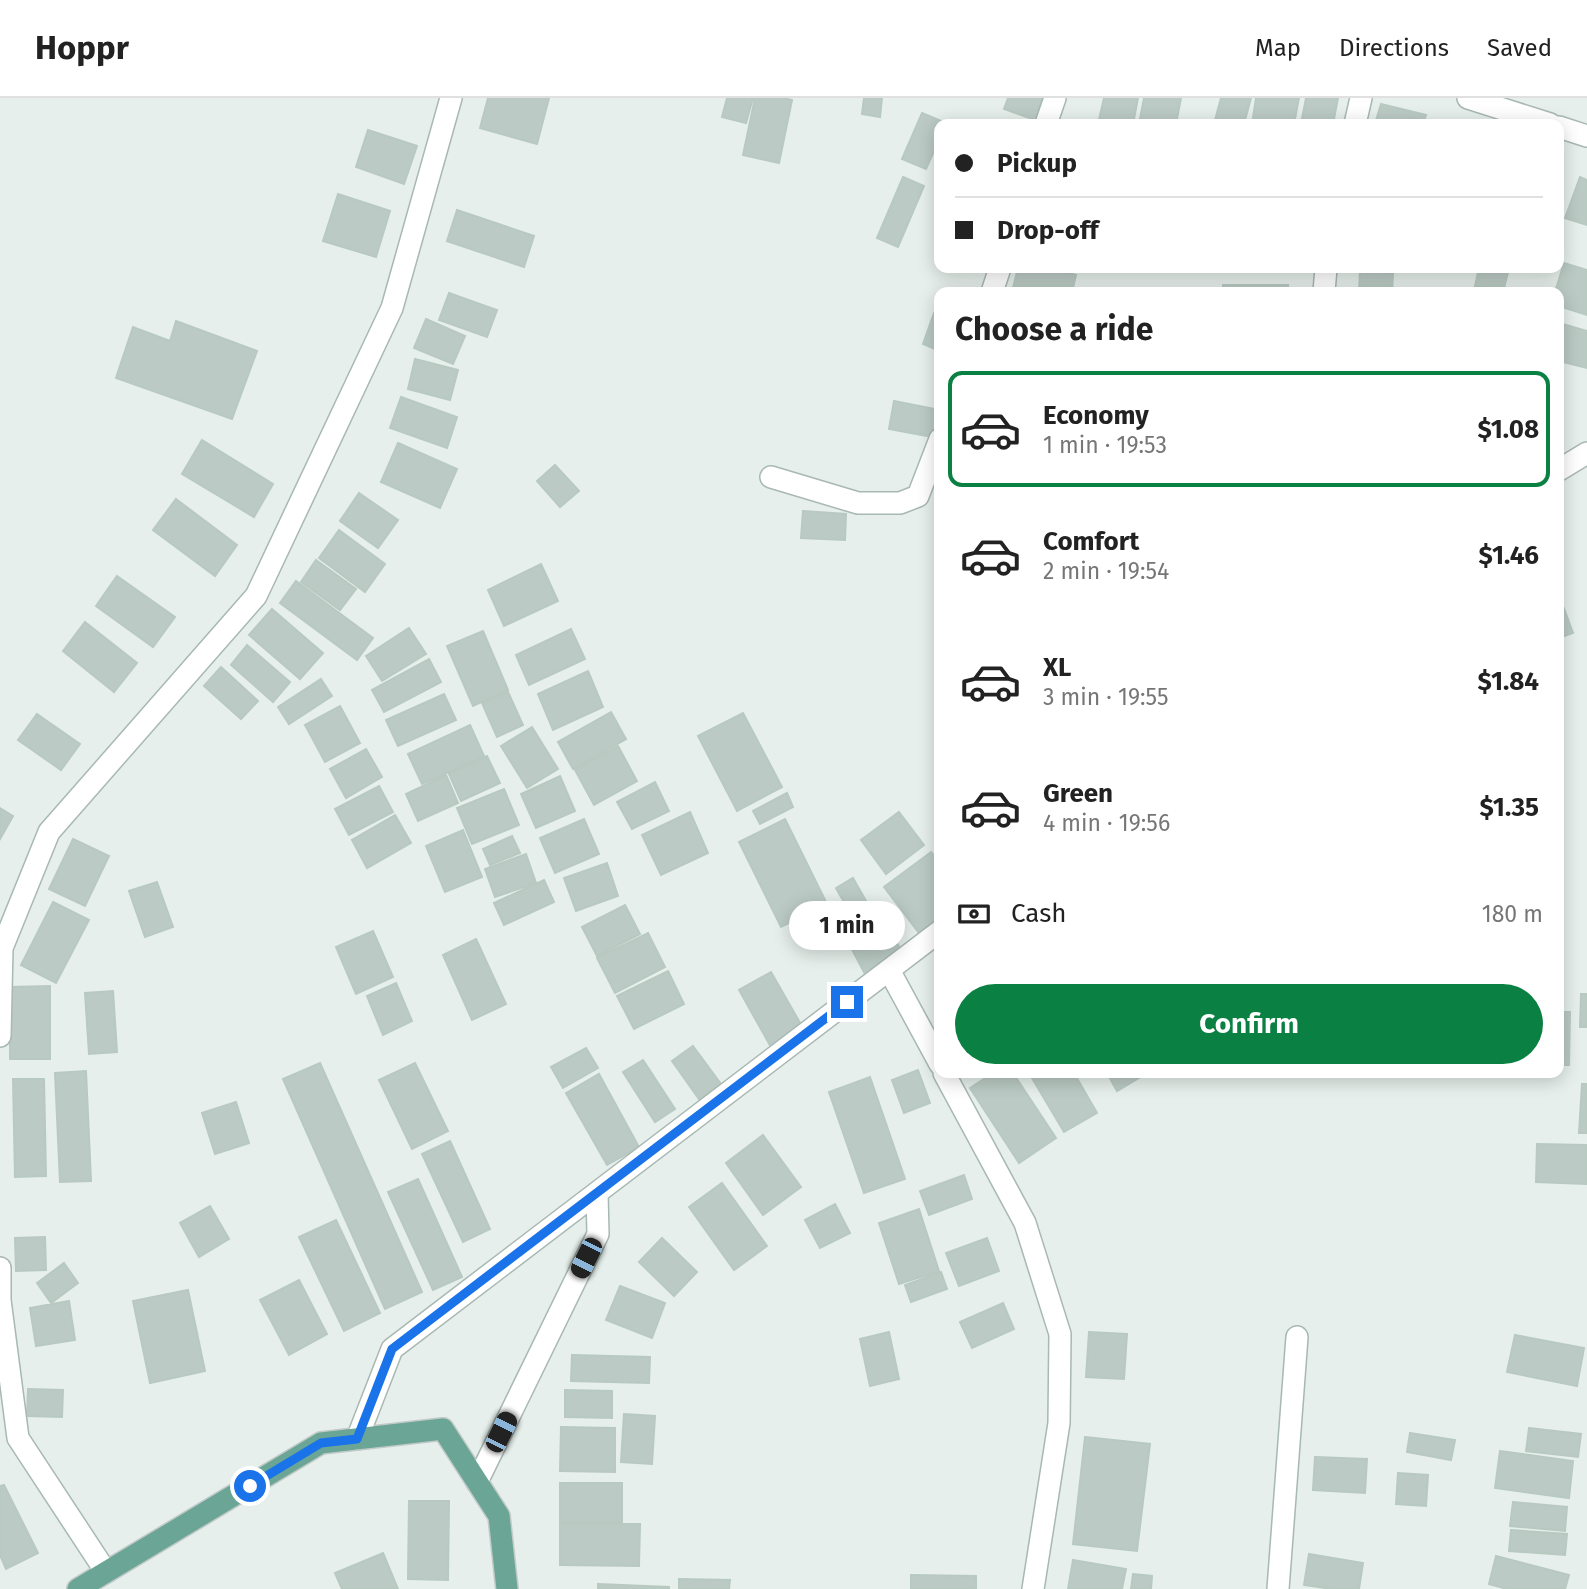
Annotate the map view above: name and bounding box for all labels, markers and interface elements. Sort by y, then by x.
text: Hoppr [35,28,129,68]
text: Map [1255,34,1301,62]
text: Directions [1339,34,1449,62]
text: Saved [1487,34,1552,62]
text: Pickup [997,148,1077,179]
text: Drop-off [997,215,1099,246]
text: Choose a ride [955,310,1153,348]
icon: car [959,398,1022,461]
text: Economy [1043,400,1149,431]
text: $1.08 [1477,414,1539,445]
text: 1 min · 19:53 [1043,431,1167,459]
icon: car [959,524,1022,587]
text: Comfort [1043,526,1139,557]
text: $1.46 [1479,540,1539,571]
text: 2 min · 19:54 [1043,557,1169,585]
icon: car [959,650,1022,713]
text: XL [1043,652,1071,683]
text: $1.84 [1478,666,1539,697]
text: 3 min · 19:55 [1043,683,1169,711]
icon: car [959,776,1022,839]
text: Green [1043,778,1113,809]
text: $1.35 [1479,792,1539,823]
text: 4 min · 19:56 [1043,809,1170,837]
icon: cash [955,895,993,933]
text: Cash [1011,898,1067,929]
callout: 1 min [789,900,905,950]
text: 180 m [1482,900,1543,928]
text: 1 min [819,911,875,939]
button: Confirm [955,984,1543,1064]
route end [831,986,863,1018]
car [568,1235,605,1281]
car [483,1409,520,1455]
route start [234,1470,266,1502]

